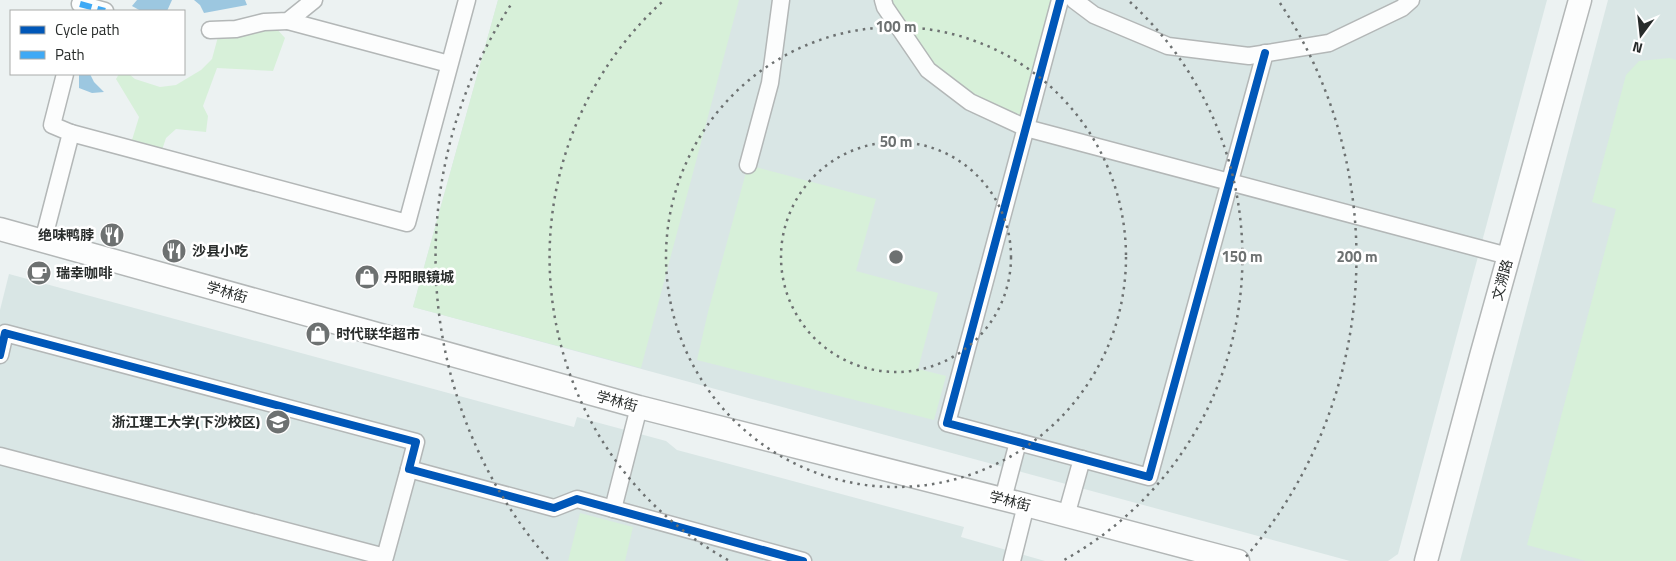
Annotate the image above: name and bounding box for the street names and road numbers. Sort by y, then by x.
street label: 文溯路 [1486,257,1517,303]
street label: 学林街 [204,276,250,307]
street label: 学林街 [594,385,640,416]
street label: 学林街 [987,485,1033,516]

